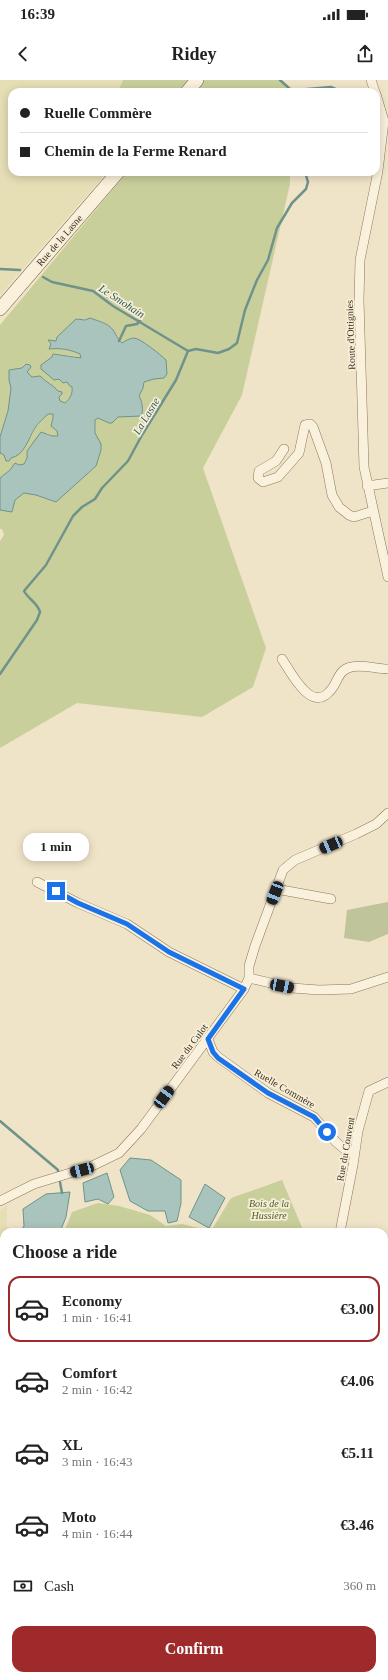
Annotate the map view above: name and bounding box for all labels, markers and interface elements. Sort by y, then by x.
text: 16:39 [20,6,55,22]
icon: back [12,43,34,65]
icon: share [354,43,376,65]
text: Ridey [172,44,217,64]
text: Ruelle Commère [44,105,152,121]
text: Chemin de la Ferme Renard [44,143,226,159]
street label: Rue de la Lasne [34,212,85,268]
water label: Le Smohain [96,281,148,321]
street label: Route d'Ottignies [344,300,357,370]
water label: La Lasne [130,395,162,437]
callout: 1 min [23,833,89,861]
car [318,835,344,855]
text: 1 min [40,839,72,854]
car [265,880,285,906]
route end [47,882,65,900]
car [269,978,295,994]
street label: Rue du Culot [169,1022,210,1071]
street label: Ruelle Commère [253,1067,317,1110]
car [152,1084,176,1110]
street label: Rue du Couvent [334,1116,357,1182]
route start [318,1123,336,1141]
car [69,1161,95,1179]
park label: Bois de la Hussière [249,1198,289,1221]
text: Choose a ride [12,1242,117,1262]
icon: car [14,1291,50,1327]
text: Economy [62,1293,122,1309]
text: €3.00 [340,1301,374,1317]
text: 1 min · 16:41 [62,1310,132,1325]
icon: car [14,1363,50,1399]
text: Comfort [62,1365,117,1381]
text: €4.06 [340,1373,374,1389]
text: 2 min · 16:42 [62,1382,132,1397]
icon: car [14,1435,50,1471]
text: XL [62,1437,83,1453]
text: €5.11 [341,1445,374,1461]
text: 3 min · 16:43 [62,1454,132,1469]
icon: car [14,1507,50,1543]
text: Moto [62,1509,96,1525]
text: €3.46 [340,1517,374,1533]
text: 4 min · 16:44 [62,1526,132,1541]
icon: cash [12,1575,34,1597]
text: Cash [44,1578,74,1594]
text: 360 m [343,1578,376,1593]
button: Confirm [12,1626,376,1672]

